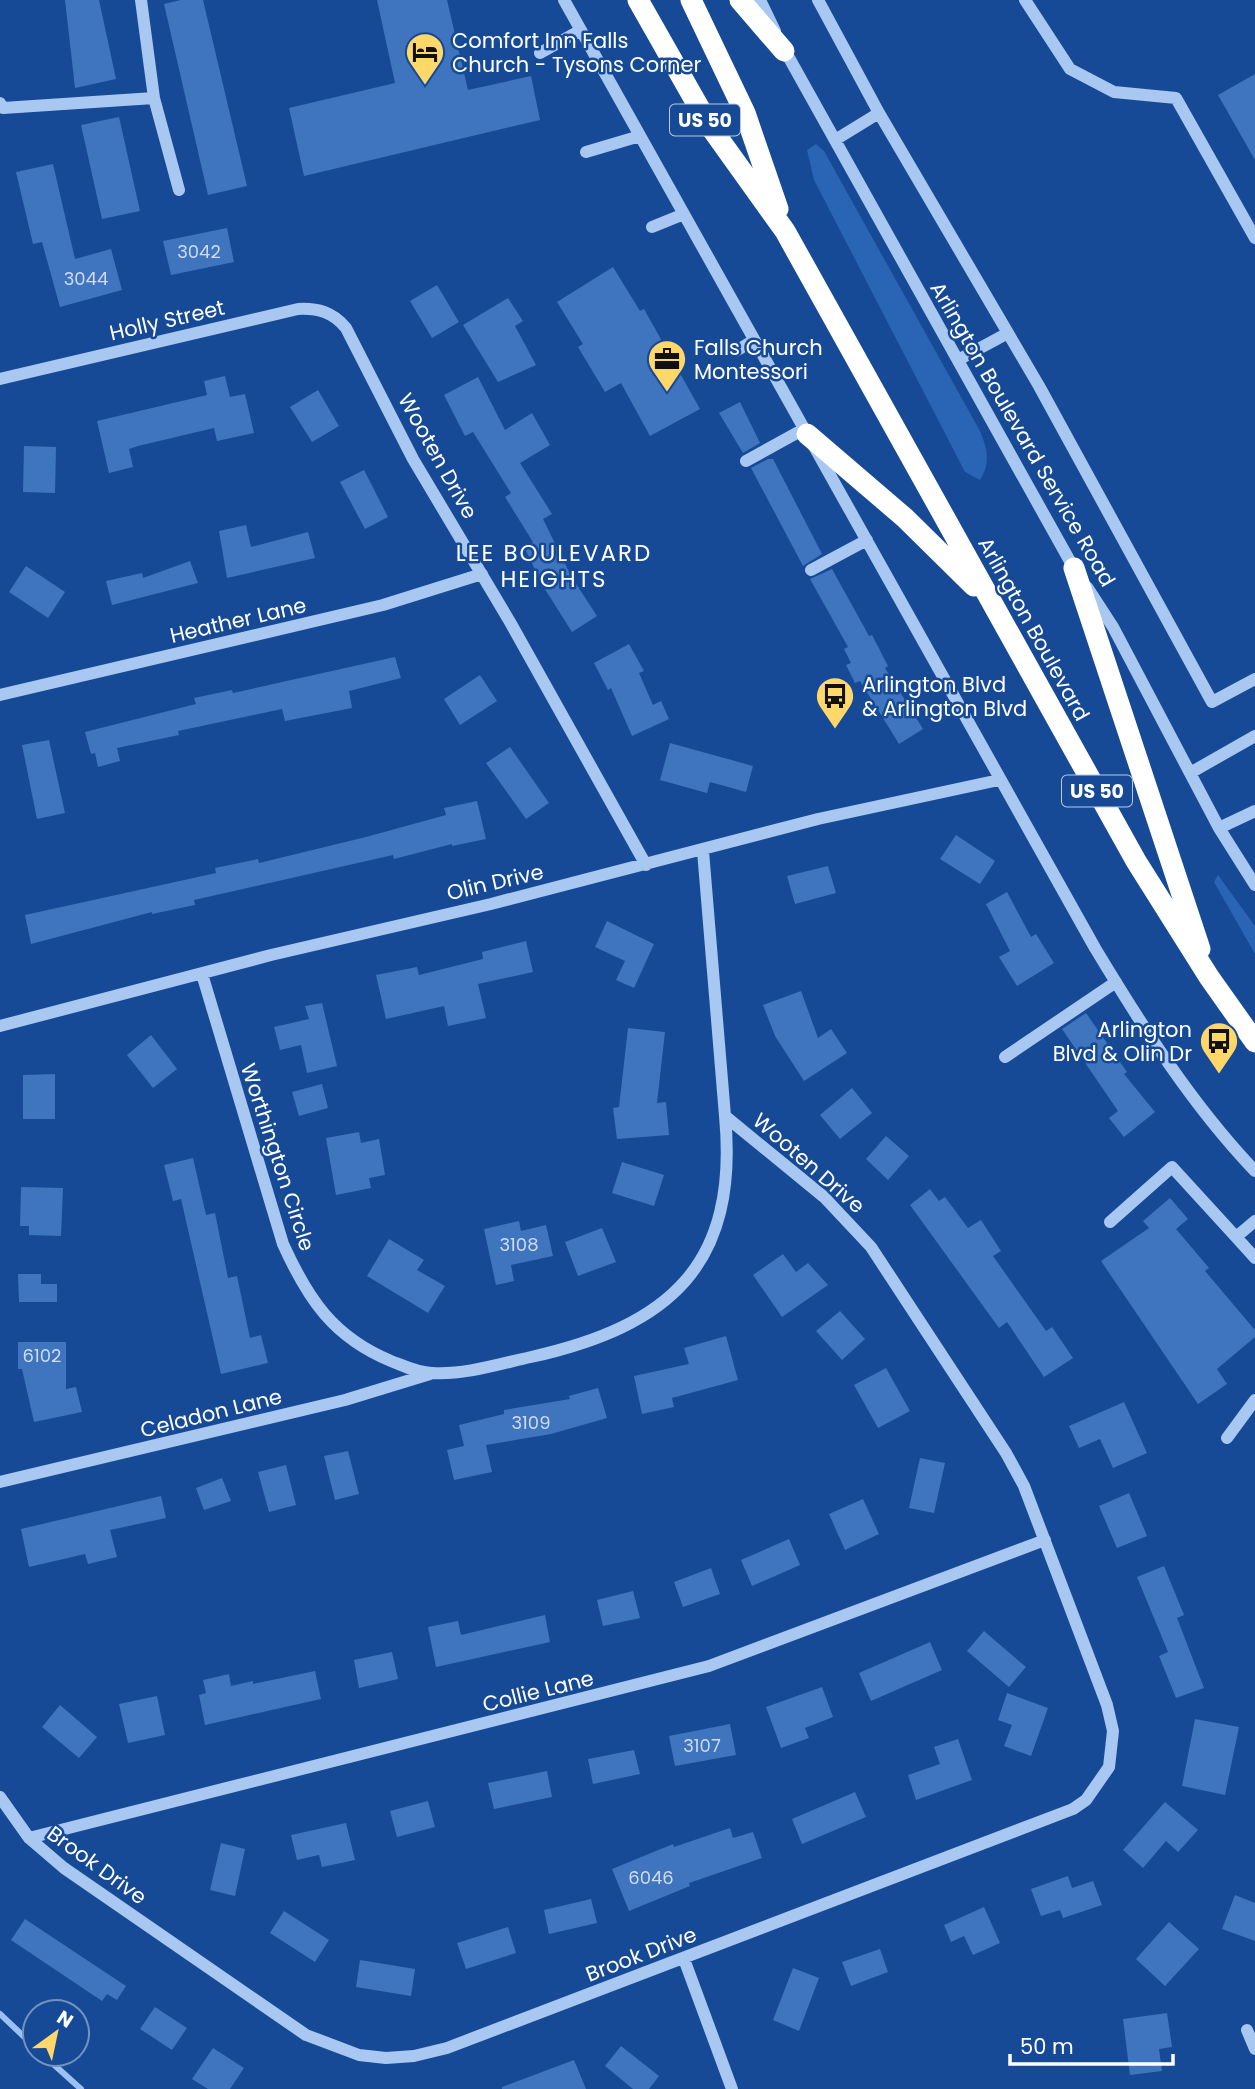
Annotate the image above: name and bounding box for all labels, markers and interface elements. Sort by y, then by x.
place label: Comfort Inn Falls Church - Tysons Corner [452,26,701,79]
hotel icon: Comfort Inn Falls Church - Tysons Corner [404,31,446,86]
road number: US 50 [670,104,740,136]
house number: 3042 [177,239,221,264]
house number: 3044 [64,266,108,291]
street label: Arlington Boulevard Service Road [924,276,1122,592]
street label: Holly Street [107,293,227,347]
place label: Falls Church Montessori [694,333,823,386]
office icon: Falls Church Montessori [646,338,688,393]
street label: Wooten Drive [391,388,485,524]
street label: Arlington Boulevard [971,532,1097,726]
district label: LEE BOULEVARD HEIGHTS [456,537,652,595]
street label: Heather Lane [167,590,309,650]
place label: Arlington Blvd & Arlington Blvd [862,670,1027,723]
bus stop icon: Arlington Blvd & Arlington Blvd [814,675,856,730]
road number: US 50 [1062,776,1132,806]
street label: Olin Drive [444,857,546,907]
place label: Arlington Blvd & Olin Dr [1053,1015,1192,1068]
bus stop icon: Arlington Blvd & Olin Dr [1198,1020,1240,1075]
street label: Worthington Circle [234,1059,322,1255]
street label: Wooten Drive [747,1106,871,1220]
house number: 3108 [499,1232,539,1257]
house number: 6102 [23,1343,61,1368]
street label: Celadon Lane [137,1381,285,1445]
house number: 3109 [511,1410,551,1435]
street label: Collie Lane [479,1663,597,1719]
house number: 3107 [683,1733,721,1758]
street label: Brook Drive [41,1819,153,1911]
house number: 6046 [628,1865,674,1890]
street label: Brook Drive [581,1920,701,1988]
north arrow [21,1998,91,2068]
text: N [52,2004,78,2034]
scale bar [1010,2022,1173,2066]
text: 50 m [1020,2032,1074,2061]

